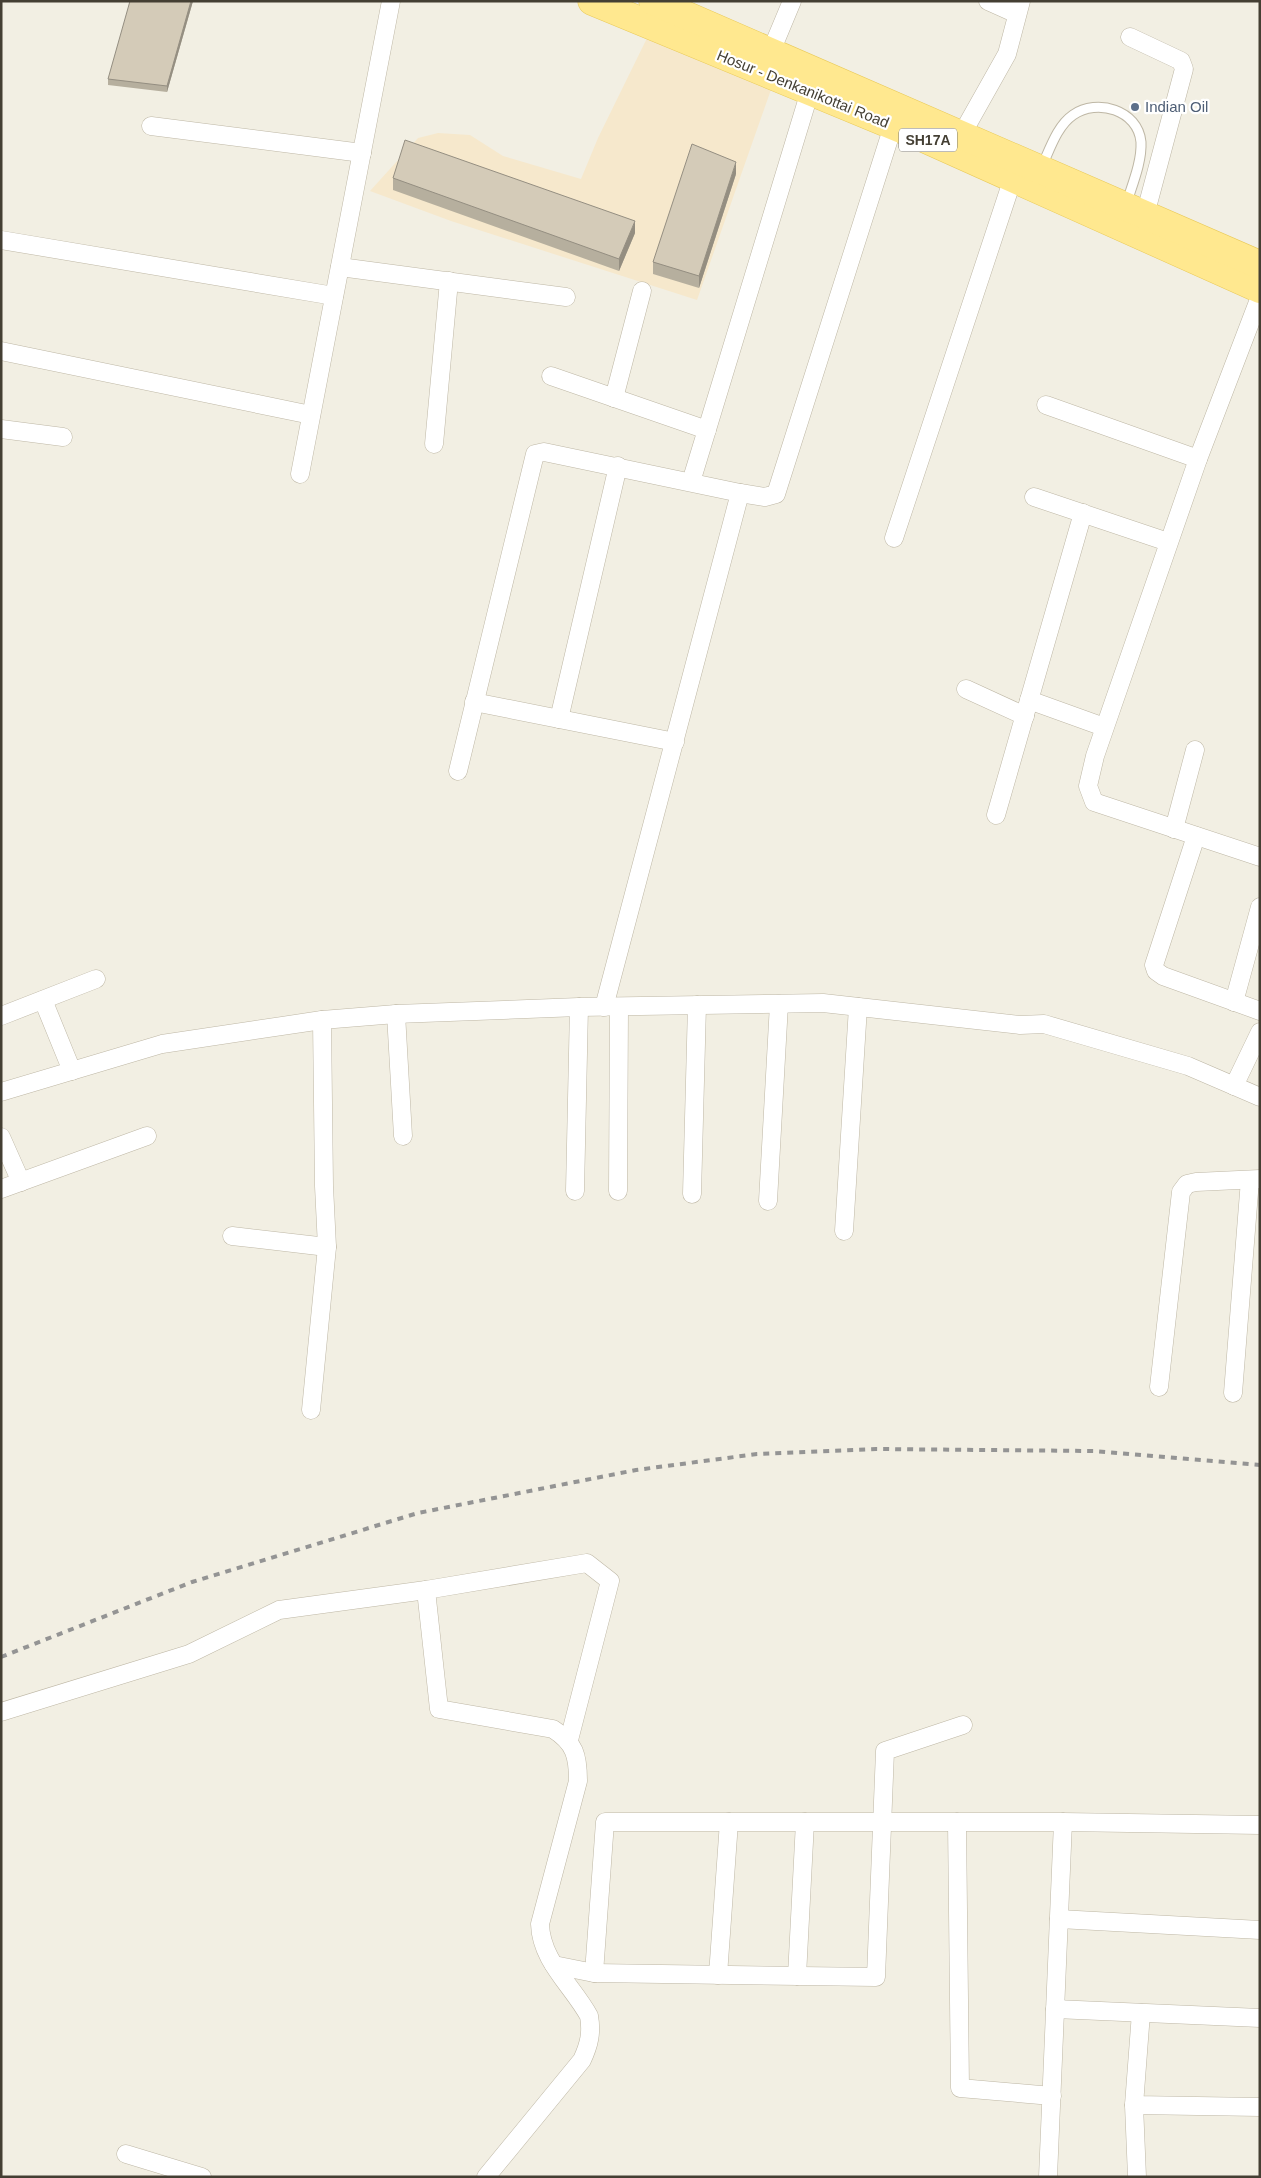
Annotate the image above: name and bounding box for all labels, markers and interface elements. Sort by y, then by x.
street label: Hosur - Denkanikottai Road [715,46,892,131]
place label: Indian Oil [1145,98,1208,115]
marker: Indian Oil [1129,101,1141,113]
road number: SH17A [899,128,957,152]

